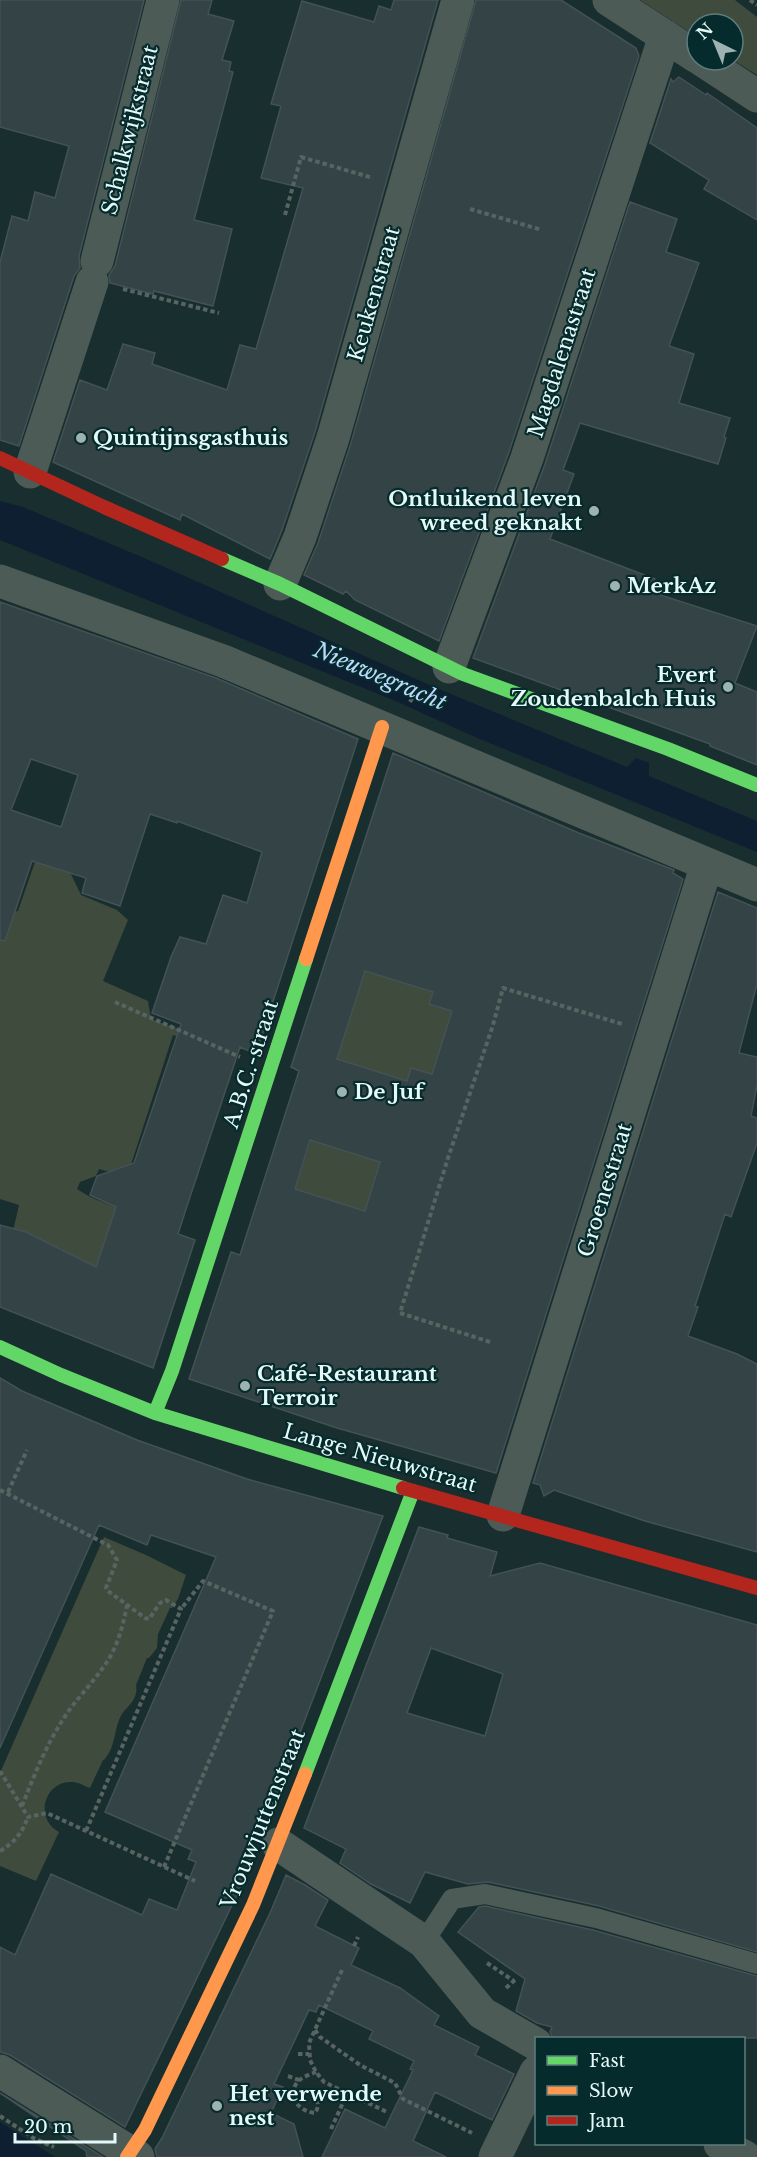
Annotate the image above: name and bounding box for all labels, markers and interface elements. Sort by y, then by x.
north arrow [685,12,745,72]
text: N [692,19,717,43]
street label: Schalkwijkstraat [96,43,164,217]
street label: Keukenstraat [342,223,406,365]
street label: Magdalenastraat [522,265,602,441]
place label: Quintijnsgasthuis [93,425,288,451]
marker: Quintijnsgasthuis [74,431,88,445]
place label: Ontluikend leven wreed geknakt [388,486,582,536]
marker: Ontluikend leven wreed geknakt [587,504,601,518]
place label: MerkAz [627,573,716,599]
marker: MerkAz [608,579,622,593]
water label: Nieuwegracht [309,635,451,716]
place label: Evert Zoudenbalch Huis [511,662,716,712]
marker: Evert Zoudenbalch Huis [721,680,735,694]
street label: A.B.C.-straat [218,996,284,1133]
place label: De Juf [354,1079,426,1105]
marker: De Juf [335,1085,349,1099]
street label: Groenestraat [572,1120,638,1260]
place label: Café-Restaurant Terroir [257,1361,437,1411]
marker: Café-Restaurant Terroir [238,1379,252,1393]
street label: Lange Nieuwstraat [280,1418,480,1498]
street label: Vrouwjuttenstraat [215,1725,311,1914]
legend [535,2037,745,2145]
text: Fast [589,2050,626,2072]
text: Slow [589,2080,634,2102]
place label: Het verwende nest [229,2081,382,2131]
marker: Het verwende nest [210,2099,224,2113]
scale bar [15,2106,116,2144]
text: Jam [587,2110,625,2132]
text: 20 m [24,2116,72,2138]

